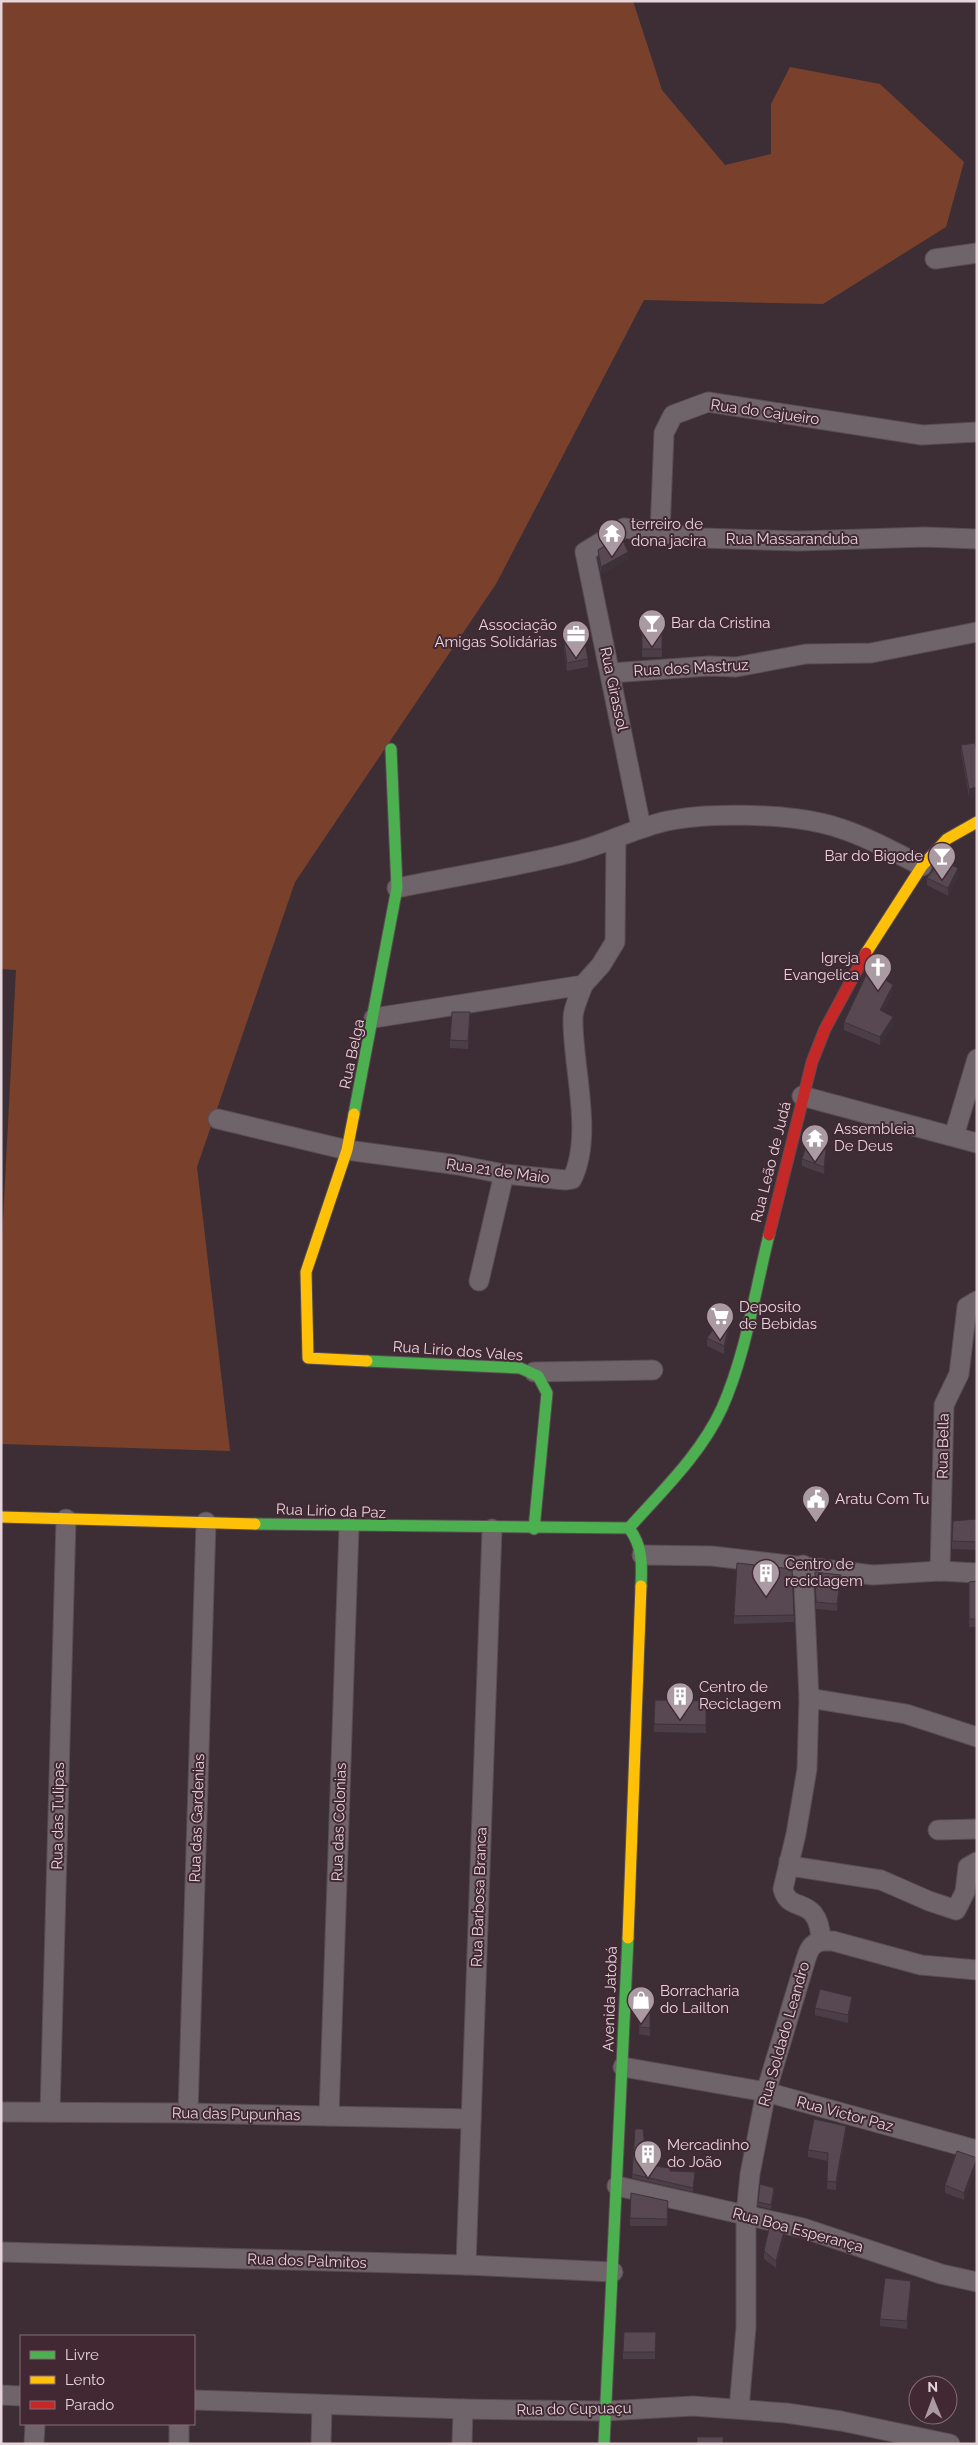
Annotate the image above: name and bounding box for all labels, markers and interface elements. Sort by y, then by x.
street label: Rua do Cajueiro [710,395,821,429]
place label: terreiro de dona jacira [631,515,706,550]
temple icon: terreiro de dona jacira [597,518,627,557]
street label: Rua Massaranduba [726,530,858,548]
bar icon: Bar da Cristina [637,608,667,647]
place label: Bar da Cristina [671,614,771,632]
place label: Associação Amigas Solidárias [434,616,557,651]
office icon: Associação Amigas Solidárias [561,619,591,658]
street label: Rua Girassol [596,645,632,734]
street label: Rua dos Mastruz [633,656,749,680]
bar icon: Bar do Bigode [927,841,957,880]
place label: Bar do Bigode [824,847,923,865]
place label: Igreja Evangelica [784,949,859,984]
church icon: Igreja Evangelica [863,952,893,991]
street label: Rua Belga [336,1017,368,1091]
street label: Rua Leão de Judá [747,1100,795,1224]
place label: Assembleia De Deus [834,1120,915,1155]
temple icon: Assembleia De Deus [800,1123,830,1162]
street label: Rua 21 de Maio [445,1155,551,1187]
place label: Deposito de Bebidas [739,1298,817,1333]
supermarket icon: Deposito de Bebidas [705,1301,735,1340]
street label: Rua Lirio dos Vales [392,1337,524,1365]
street label: Rua Bella [933,1413,953,1479]
public building icon: Aratu Com Tu [801,1484,831,1523]
place label: Aratu Com Tu [835,1490,930,1508]
street label: Rua Lirio da Paz [276,1500,386,1522]
place label: Centro de reciclagem [785,1555,863,1590]
building icon: Centro de reciclagem [751,1558,781,1597]
place label: Centro de Reciclagem [699,1678,781,1713]
building icon: Centro de Reciclagem [665,1681,695,1720]
street label: Rua das Gardenias [186,1753,208,1883]
street label: Rua das Tulipas [48,1762,68,1870]
street label: Rua das Colonias [328,1762,350,1882]
street label: Rua Barbosa Branca [468,1827,490,1967]
street label: Avenida Jatobá [599,1946,621,2052]
street label: Rua Soldado Leandro [755,1959,813,2109]
place label: Borracharia do Lailton [660,1982,739,2017]
shop icon: Borracharia do Lailton [626,1985,656,2024]
street label: Rua Victor Paz [795,2092,895,2136]
street label: Rua das Pupunhas [172,2104,300,2124]
place label: Mercadinho do João [667,2136,749,2171]
building icon: Mercadinho do João [633,2139,663,2178]
street label: Rua Boa Esperança [731,2204,865,2256]
street label: Rua dos Palmitos [247,2250,367,2272]
legend [20,2335,195,2425]
text: Livre [65,2346,99,2364]
text: Lento [65,2371,105,2389]
north arrow [908,2375,958,2425]
text: N [927,2379,938,2395]
text: Parado [65,2396,114,2414]
street label: Rua do Cupuaçu [516,2399,632,2419]

